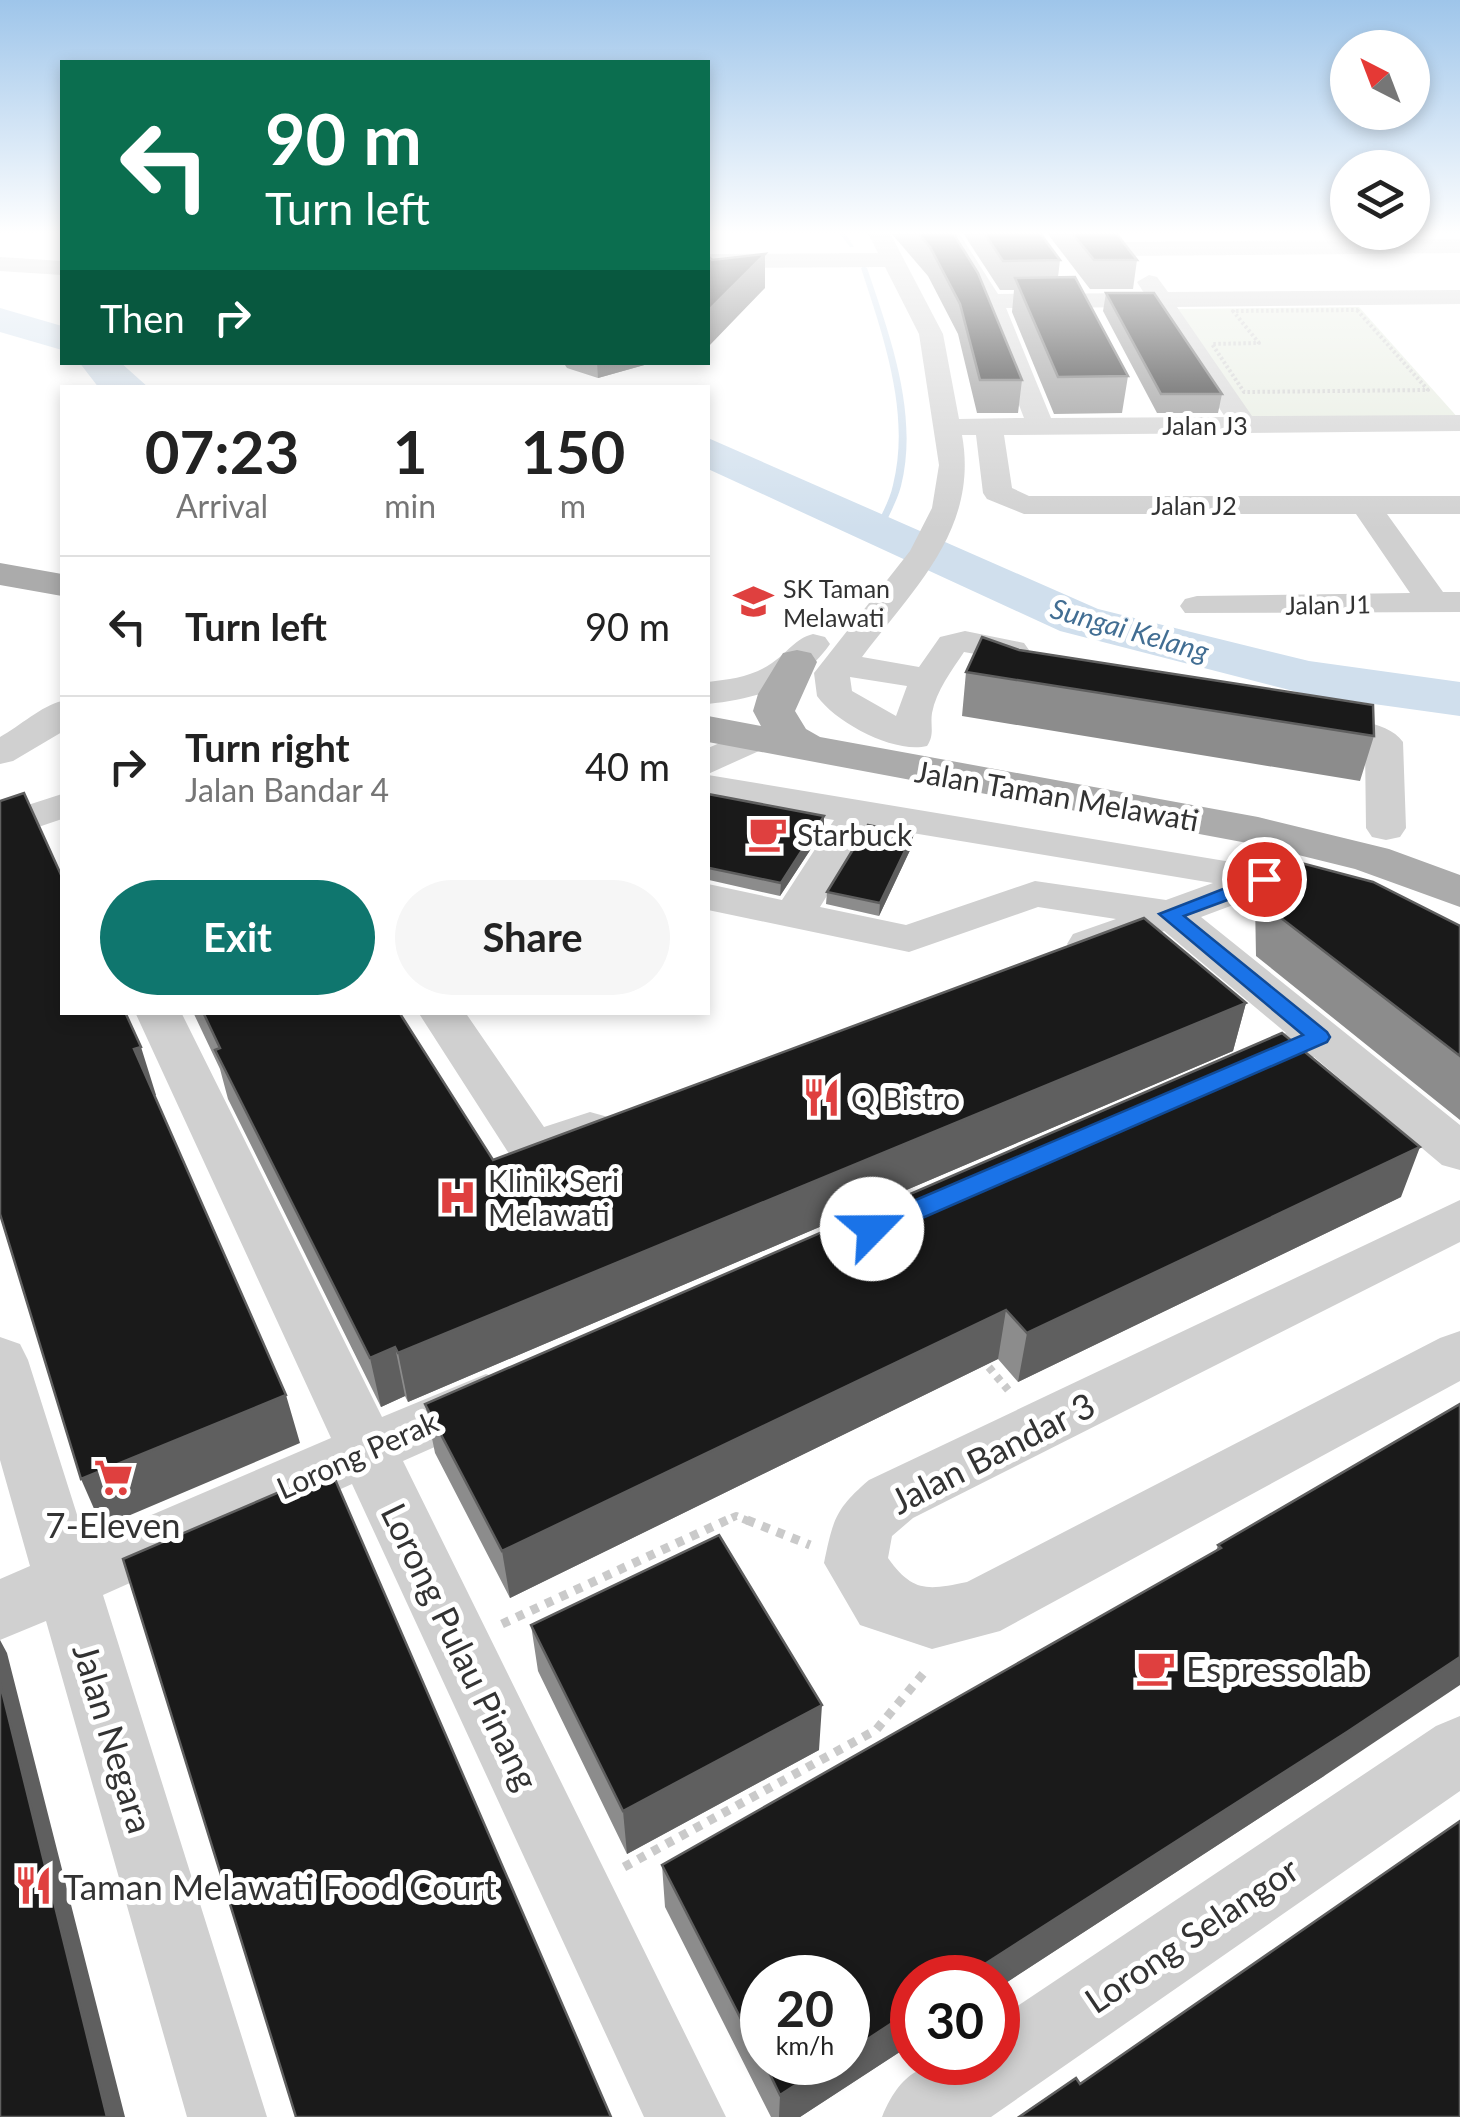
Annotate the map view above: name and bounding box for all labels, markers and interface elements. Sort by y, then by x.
north arrow [1330,30,1430,130]
map controls [1330,30,1430,250]
text: 90 m [265,96,422,180]
icon: left [100,100,230,230]
button: layers [1330,150,1430,250]
text: Turn left [265,181,430,235]
icon: right [205,290,260,345]
text: Then [100,295,185,341]
street label: Jalan J3 [1162,410,1248,440]
text: 07:23 [145,415,299,487]
text: 1 [393,415,428,487]
text: 150 [521,415,625,487]
text: Arrival [176,486,268,525]
text: min [384,486,436,525]
text: m [560,486,586,525]
street label: Jalan J2 [1151,490,1237,520]
place label: SK Taman Melawati [783,573,890,632]
school or university icon: SK Taman Melawati [732,581,774,623]
street label: Jalan J1 [1285,588,1371,620]
water label: Sungai Kelang [1047,590,1213,668]
icon: left [100,599,155,654]
text: Turn left [185,603,327,649]
text: 90 m [585,603,670,649]
text: Turn right [185,724,350,770]
icon: right [100,739,155,794]
text: 40 m [585,743,670,789]
street label: Jalan Taman Melawati [912,752,1202,838]
text: Jalan Bandar 4 [185,770,389,809]
cafe icon: Starbuck [746,813,788,855]
place label: Starbuck [797,816,913,852]
pin [1222,837,1307,922]
icon: arrive [1237,852,1292,907]
button: Exit [100,880,375,995]
button: Share [395,880,670,995]
restaurant icon: Q Bistro [800,1077,842,1119]
place label: Q Bistro [851,1080,960,1116]
place label: Klinik Seri Melawati [488,1162,619,1232]
hospital icon: Klinik Seri Melawati [437,1176,479,1218]
position arrow [820,1177,924,1281]
street label: Jalan Bandar 3 [883,1383,1101,1521]
street label: Lorong Perak [271,1402,444,1506]
supermarket icon: 7-Eleven [92,1456,134,1498]
street label: Lorong Pulau Pinang [373,1496,549,1796]
place label: 7-Eleven [45,1503,181,1545]
street label: Jalan Negara [65,1638,163,1838]
cafe icon: Espressolab [1135,1647,1177,1689]
place label: Espressolab [1186,1647,1367,1689]
street label: Lorong Selangor [1076,1847,1306,2021]
restaurant icon: Taman Melawati Food Court [12,1865,54,1907]
place label: Taman Melawati Food Court [63,1865,497,1907]
speed limit sign: 30 [890,1955,1020,2085]
text: 20 [776,1978,834,2038]
text: km/h [776,2030,834,2060]

